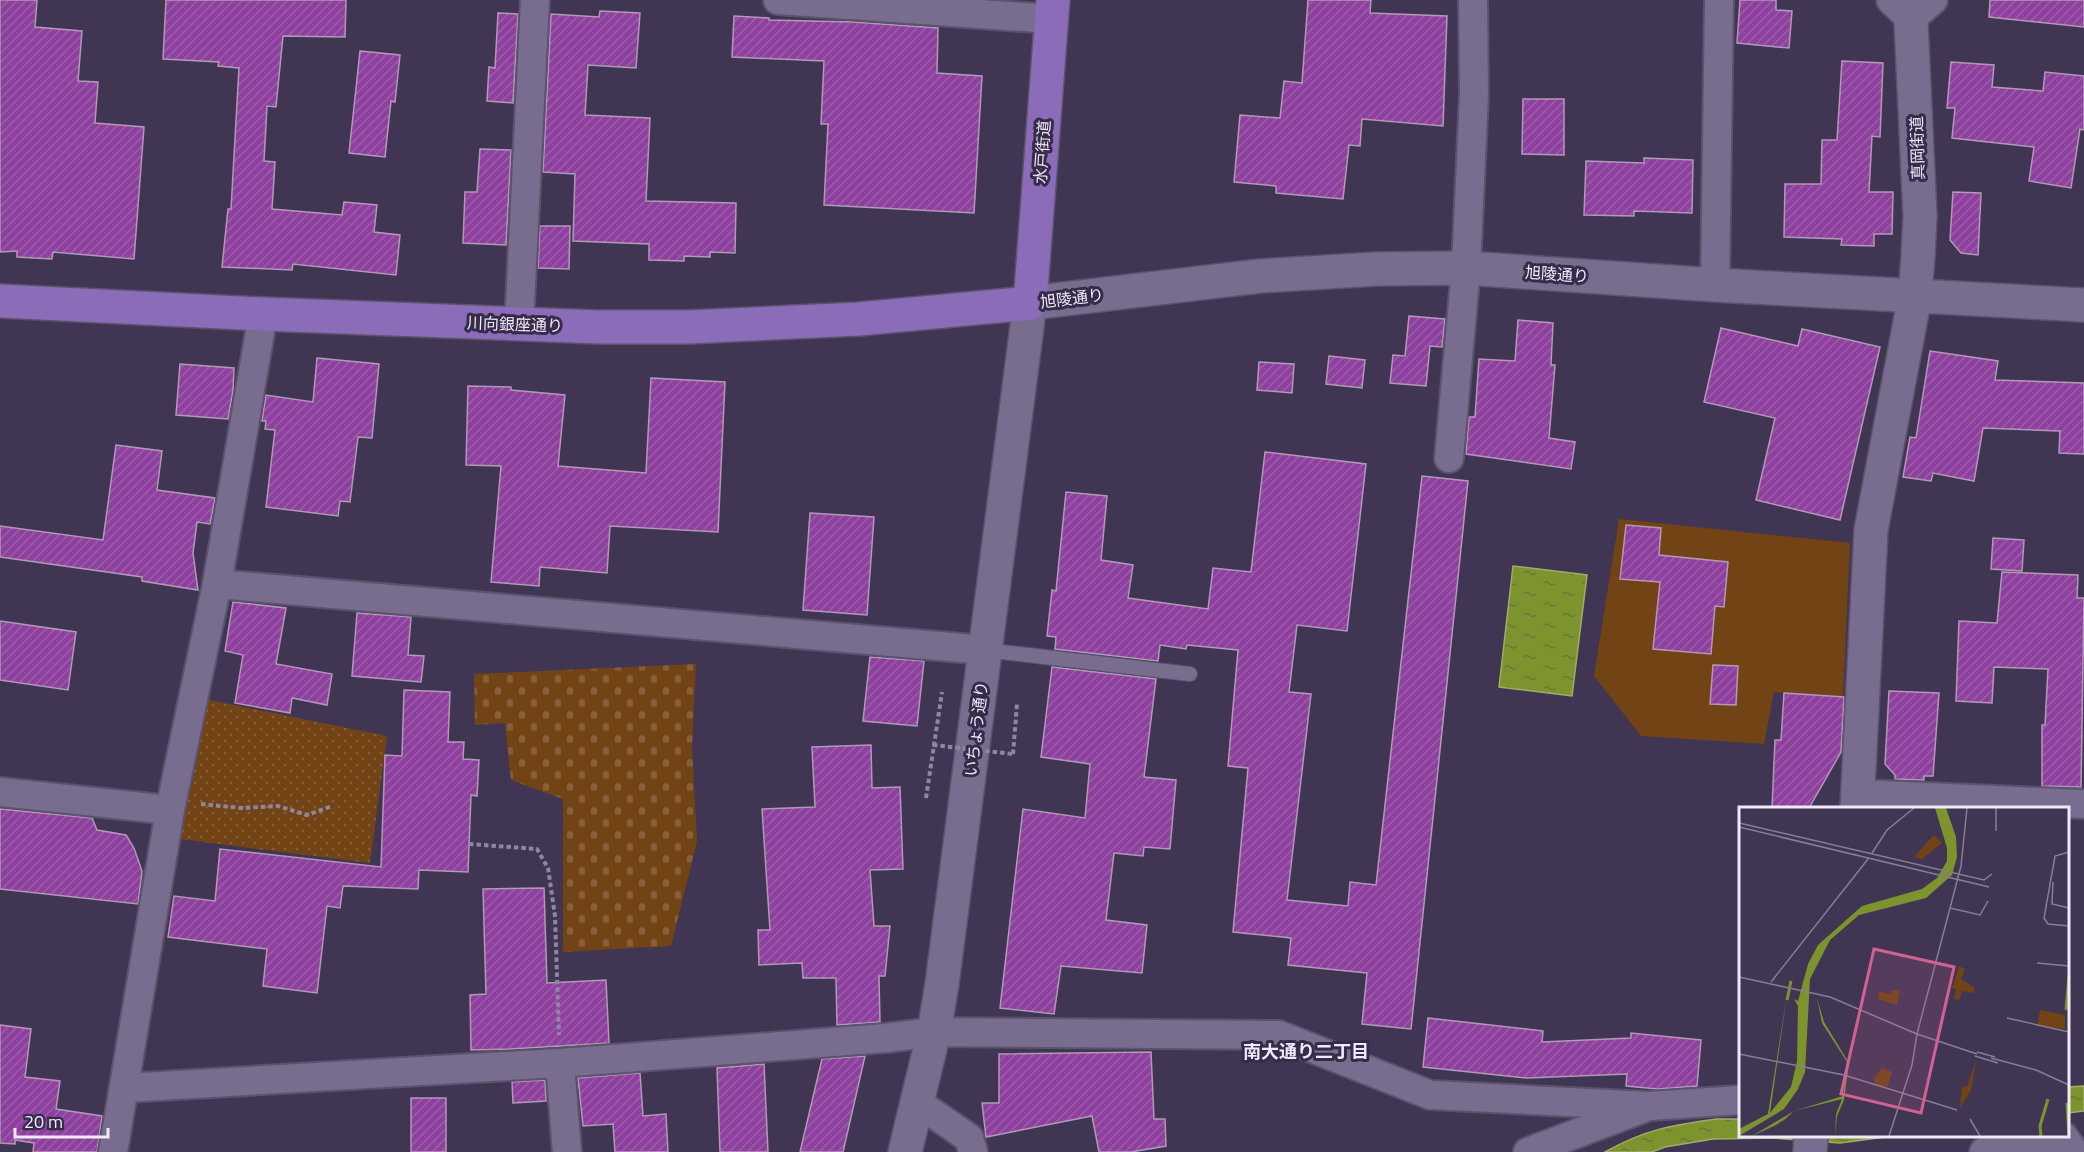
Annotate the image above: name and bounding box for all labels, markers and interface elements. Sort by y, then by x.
street label: 真岡街道 [1904,116,1930,180]
street label: 水戸街道 [1028,119,1056,185]
street label: 旭陵通り [1524,260,1590,288]
street label: 旭陵通り [1039,282,1105,314]
street label: 川向銀座通り [467,310,563,338]
street label: いちょう通り [958,680,994,778]
inset map [1739,807,2069,1137]
district label: 南大通り二丁目 [1243,1038,1369,1065]
scale bar [15,1101,108,1139]
text: 20 m [24,1108,63,1135]

